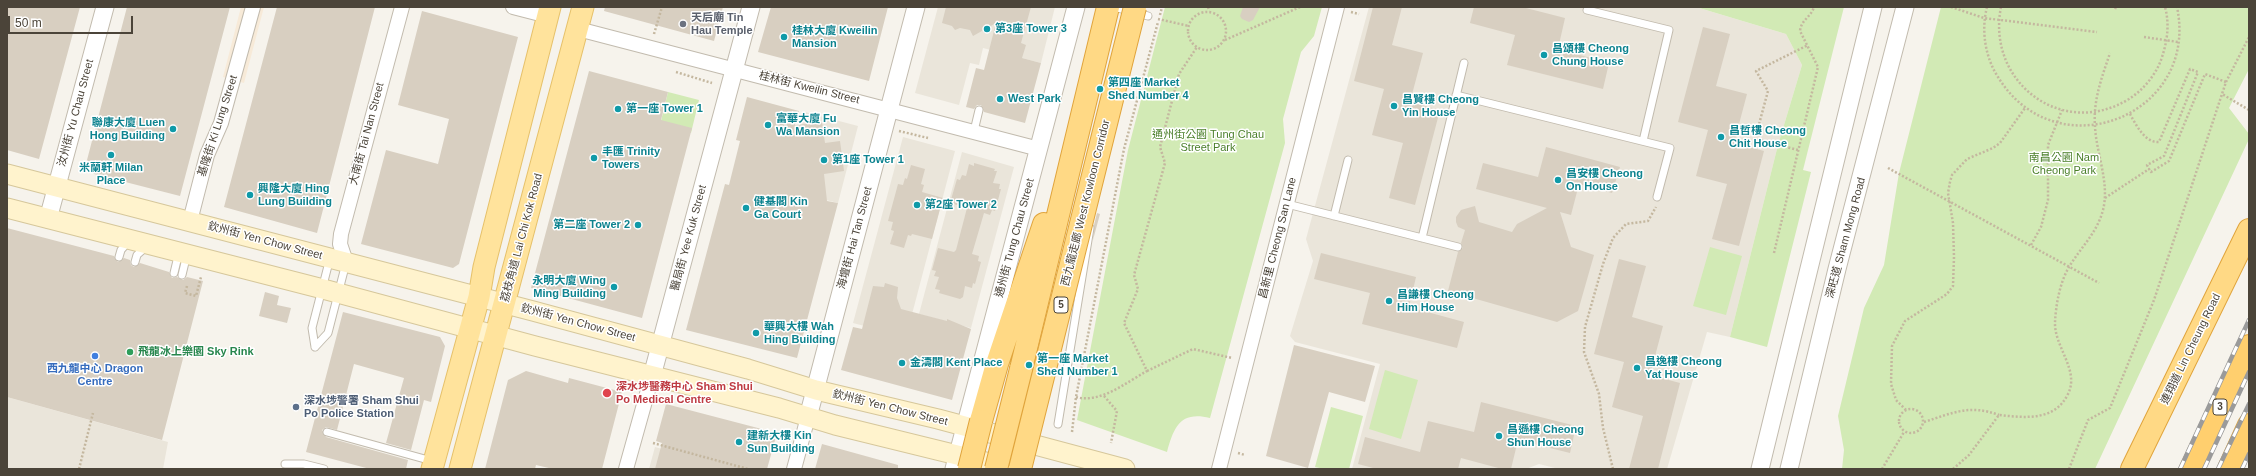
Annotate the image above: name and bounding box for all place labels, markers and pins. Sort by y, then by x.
place label: 天后廟 Tin Hau Temple [691,11,753,37]
marker: 天后廟 Tin Hau Temple [678,19,688,29]
place label: 第3座 Tower 3 [995,22,1067,36]
place label: 桂林大廈 Kweilin Mansion [792,24,878,50]
marker: 第3座 Tower 3 [982,24,992,34]
marker: 桂林大廈 Kweilin Mansion [779,32,789,42]
place label: 昌頌樓 Cheong Chung House [1552,42,1629,68]
marker: 昌頌樓 Cheong Chung House [1539,50,1549,60]
place label: 第四座 Market Shed Number 4 [1108,76,1189,102]
marker: 第四座 Market Shed Number 4 [1095,84,1105,94]
place label: West Park [1008,92,1061,106]
place label: 昌賢樓 Cheong Yin House [1402,93,1479,119]
marker: West Park [995,94,1005,104]
marker: 昌賢樓 Cheong Yin House [1389,101,1399,111]
place label: 第一座 Tower 1 [626,102,703,116]
marker: 第一座 Tower 1 [613,104,623,114]
place label: 富華大廈 Fu Wa Mansion [776,112,840,138]
place label: 聯康大廈 Luen Hong Building [90,116,165,142]
marker: 富華大廈 Fu Wa Mansion [763,120,773,130]
marker: 聯康大廈 Luen Hong Building [168,124,178,134]
place label: 昌哲樓 Cheong Chit House [1729,124,1806,150]
marker: 昌哲樓 Cheong Chit House [1716,132,1726,142]
place label: 丰匯 Trinity Towers [602,145,660,171]
marker: 米蘭軒 Milan Place [106,150,116,160]
marker: 丰匯 Trinity Towers [589,153,599,163]
place label: 第1座 Tower 1 [832,153,904,167]
marker: 第1座 Tower 1 [819,155,829,165]
place label: 米蘭軒 Milan Place [79,161,143,187]
place label: 昌安樓 Cheong On House [1566,167,1643,193]
marker: 昌安樓 Cheong On House [1553,175,1563,185]
place label: 興隆大廈 Hing Lung Building [258,182,332,208]
marker: 興隆大廈 Hing Lung Building [245,190,255,200]
place label: 健基閣 Kin Ga Court [754,195,808,221]
place label: 第2座 Tower 2 [925,198,997,212]
marker: 第2座 Tower 2 [912,200,922,210]
marker: 健基閣 Kin Ga Court [741,203,751,213]
place label: 第二座 Tower 2 [553,218,630,232]
marker: 第二座 Tower 2 [633,220,643,230]
place label: 永明大廈 Wing Ming Building [532,274,606,300]
marker: 永明大廈 Wing Ming Building [609,282,619,292]
place label: 昌謙樓 Cheong Him House [1397,288,1474,314]
marker: 昌謙樓 Cheong Him House [1384,296,1394,306]
place label: 華興大樓 Wah Hing Building [764,320,835,346]
marker: 華興大樓 Wah Hing Building [751,328,761,338]
place label: 飛龍冰上樂園 Sky Rink [138,345,254,359]
marker: 飛龍冰上樂園 Sky Rink [125,347,135,357]
marker: 西九龍中心 Dragon Centre [90,351,100,361]
place label: 第一座 Market Shed Number 1 [1037,352,1118,378]
place label: 昌逸樓 Cheong Yat House [1645,355,1722,381]
place label: 金濤閣 Kent Place [910,356,1002,370]
marker: 金濤閣 Kent Place [897,358,907,368]
marker: 第一座 Market Shed Number 1 [1024,360,1034,370]
place label: 西九龍中心 Dragon Centre [47,362,143,388]
marker: 昌逸樓 Cheong Yat House [1632,363,1642,373]
place label: 深水埗醫務中心 Sham Shui Po Medical Centre [616,380,753,406]
marker: 深水埗醫務中心 Sham Shui Po Medical Centre [601,387,613,399]
place label: 深水埗警署 Sham Shui Po Police Station [304,394,419,420]
marker: 深水埗警署 Sham Shui Po Police Station [291,402,301,412]
place label: 昌遜樓 Cheong Shun House [1507,423,1584,449]
place label: 建新大樓 Kin Sun Building [747,429,815,455]
marker: 昌遜樓 Cheong Shun House [1494,431,1504,441]
marker: 建新大樓 Kin Sun Building [734,437,744,447]

